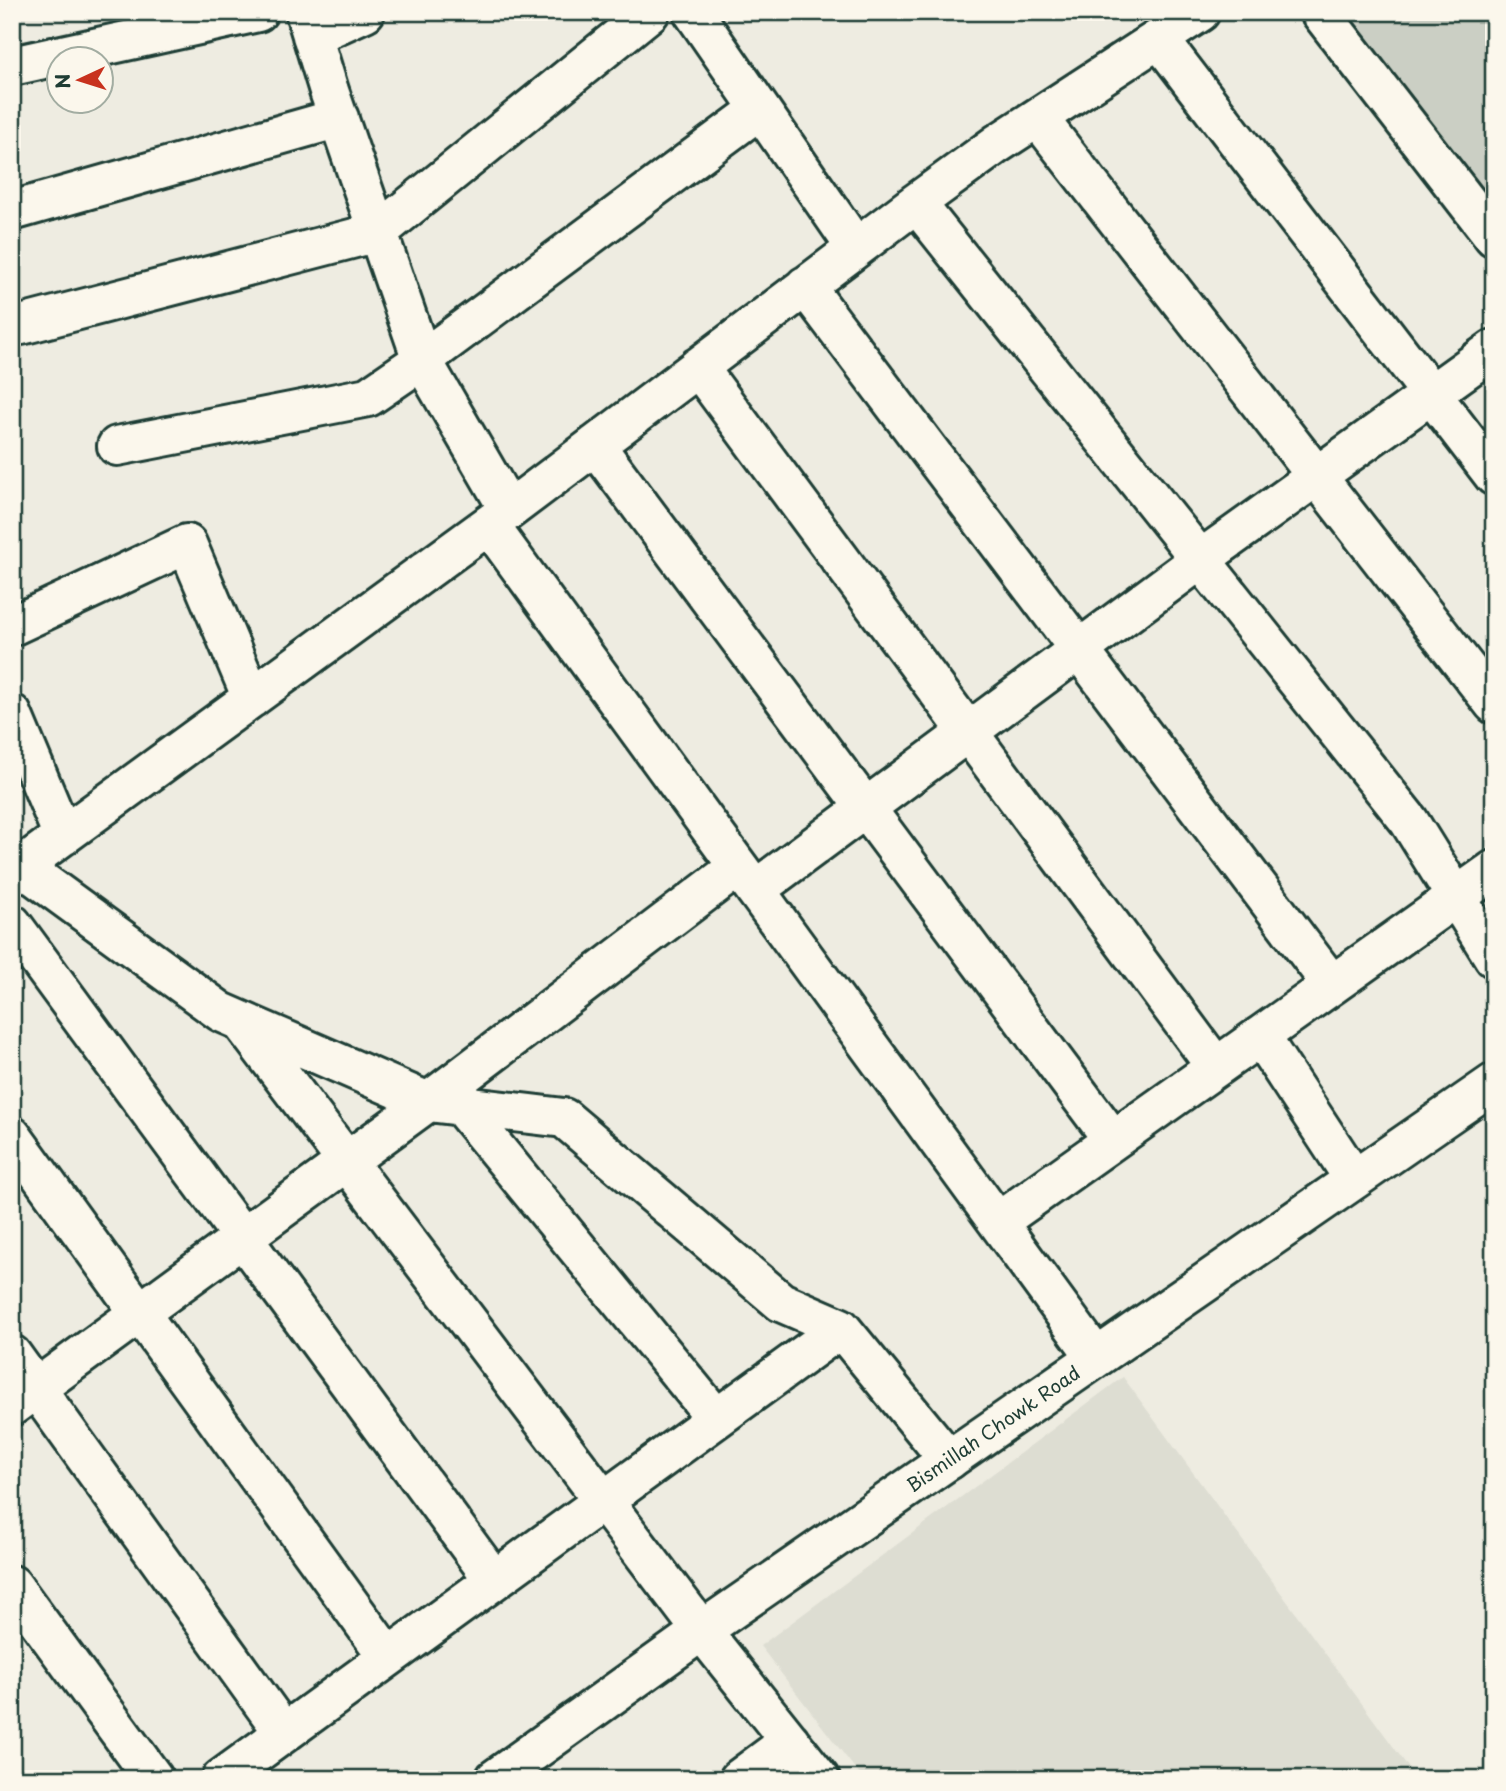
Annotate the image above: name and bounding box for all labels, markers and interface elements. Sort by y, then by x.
north arrow [46,46,116,116]
text: N [48,73,77,90]
street label: Bismillah Chowk Road [900,1358,1085,1498]

